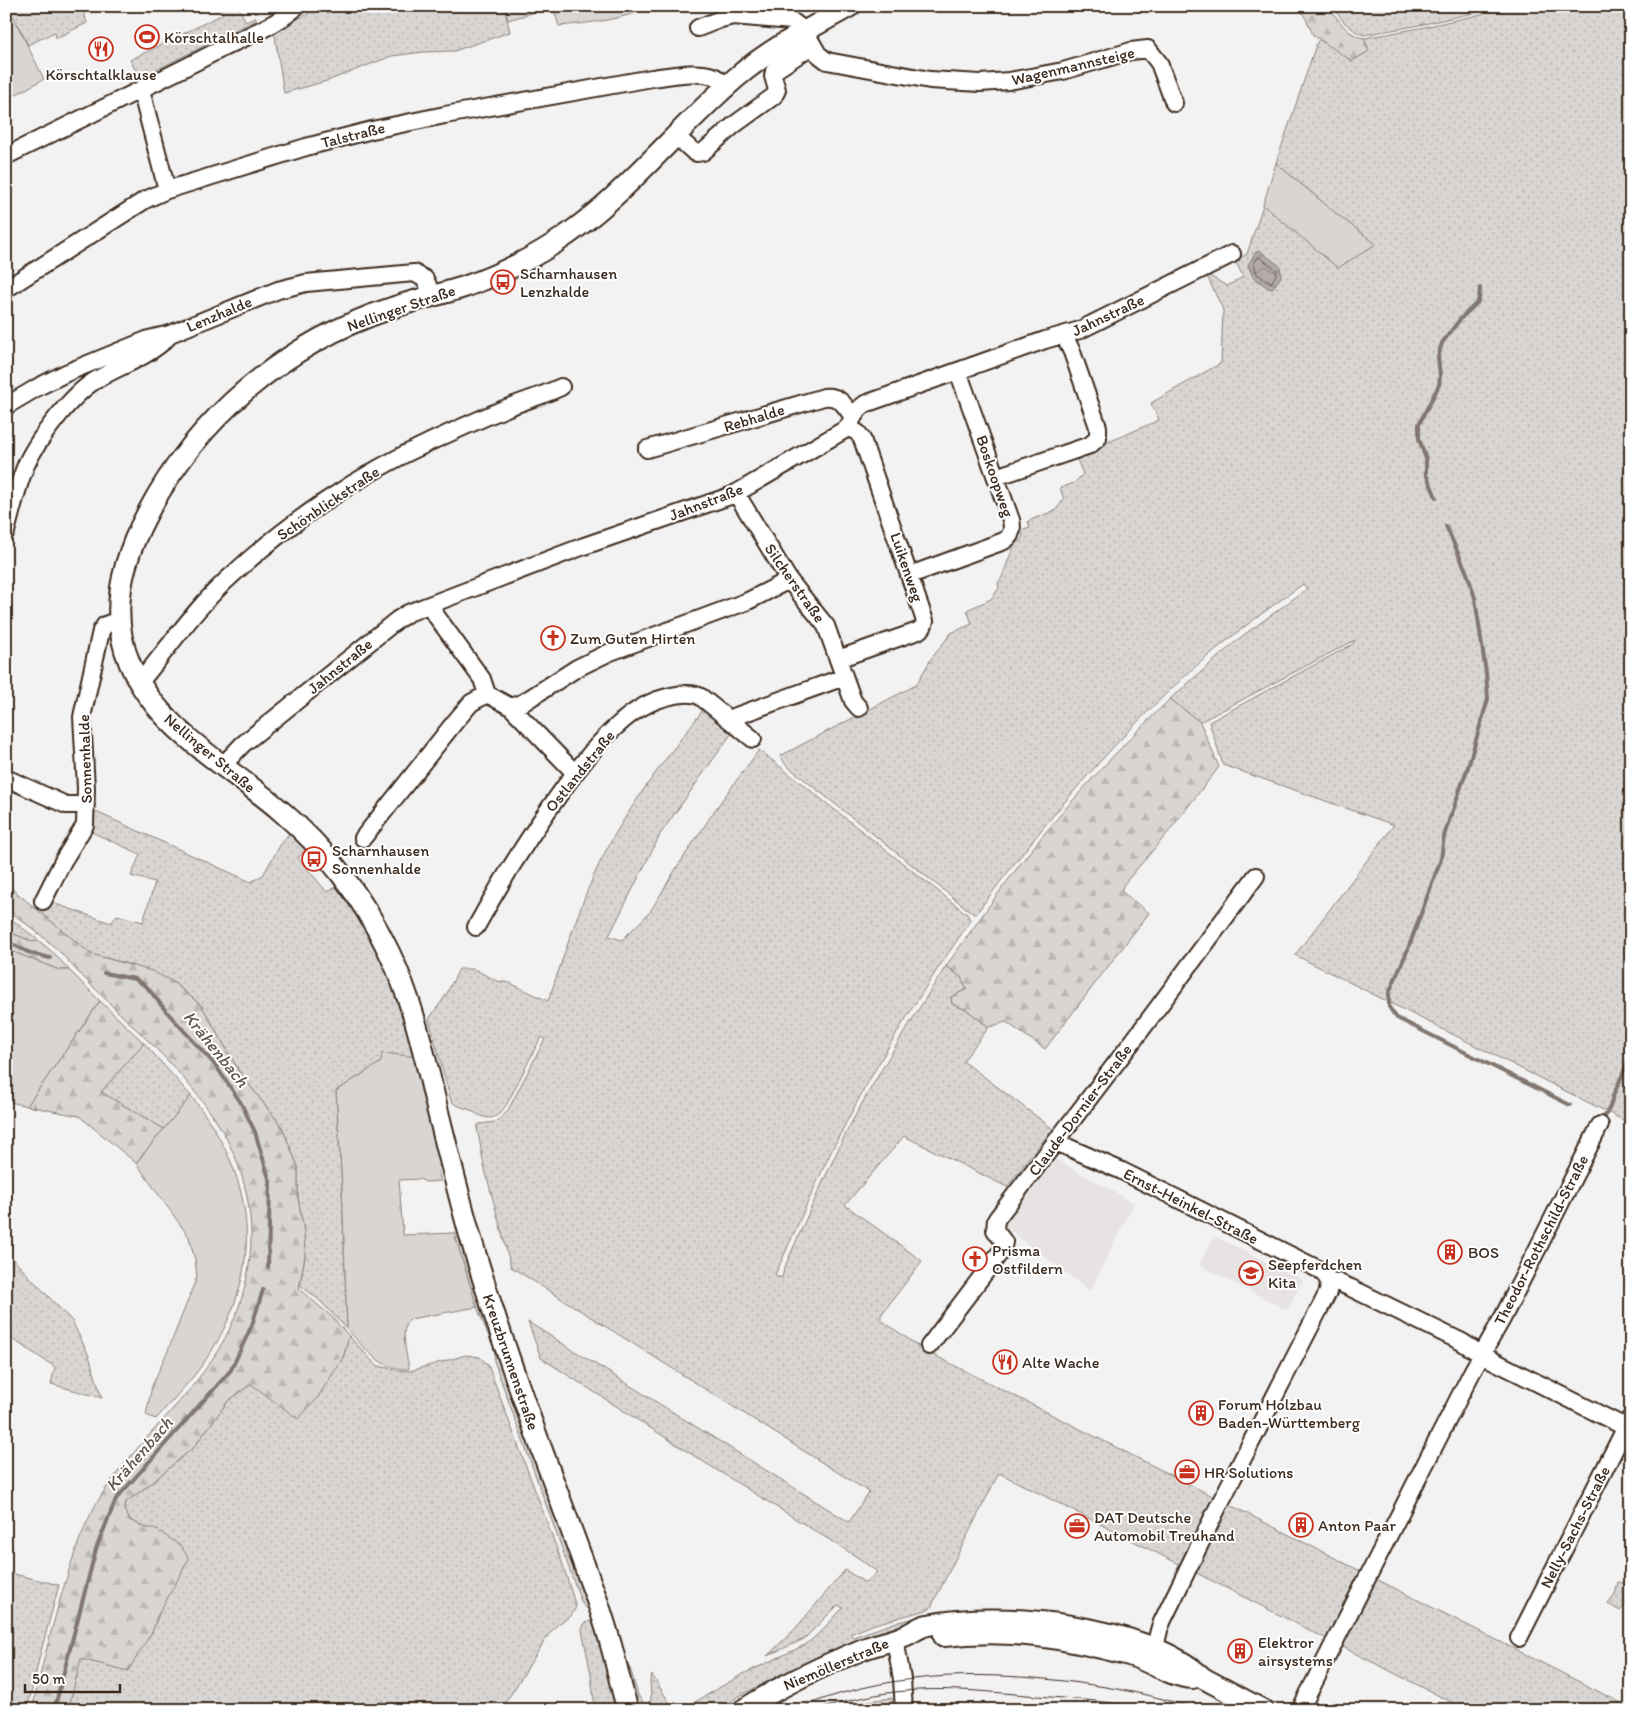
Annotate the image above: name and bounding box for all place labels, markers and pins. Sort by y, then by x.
sports icon: Körschtalhalle [134,24,160,50]
place label: Körschtalhalle [164,28,264,47]
restaurant icon: Körschtalklause [88,36,114,62]
place label: Körschtalklause [45,65,157,84]
place label: Scharnhausen Lenzhalde [520,264,617,301]
bus stop icon: Scharnhausen Lenzhalde [490,269,516,295]
church icon: Zum Guten Hirten [540,625,566,651]
place label: Zum Guten Hirten [570,629,695,648]
place label: Scharnhausen Sonnenhalde [332,841,429,878]
bus stop icon: Scharnhausen Sonnenhalde [301,846,327,872]
building icon: BOS [1437,1239,1463,1265]
place label: Prisma Ostfildern [992,1241,1063,1278]
place label: BOS [1468,1243,1499,1262]
church icon: Prisma Ostfildern [962,1246,988,1272]
place label: Seepferdchen Kita [1268,1255,1362,1292]
school or university icon: Seepferdchen Kita [1238,1260,1264,1286]
restaurant icon: Alte Wache [992,1349,1018,1375]
place label: Alte Wache [1022,1353,1100,1372]
place label: Forum Holzbau Baden-Württemberg [1218,1395,1361,1432]
building icon: Forum Holzbau Baden-Württemberg [1188,1400,1214,1426]
office icon: HR Solutions [1174,1459,1200,1485]
place label: HR Solutions [1204,1463,1293,1482]
place label: DAT Deutsche Automobil Treuhand [1094,1508,1235,1545]
building icon: Anton Paar [1288,1512,1314,1538]
office icon: DAT Deutsche Automobil Treuhand [1064,1513,1090,1539]
place label: Anton Paar [1318,1516,1396,1535]
place label: Elektror airsystems [1258,1633,1333,1670]
building icon: Elektror airsystems [1227,1638,1253,1664]

